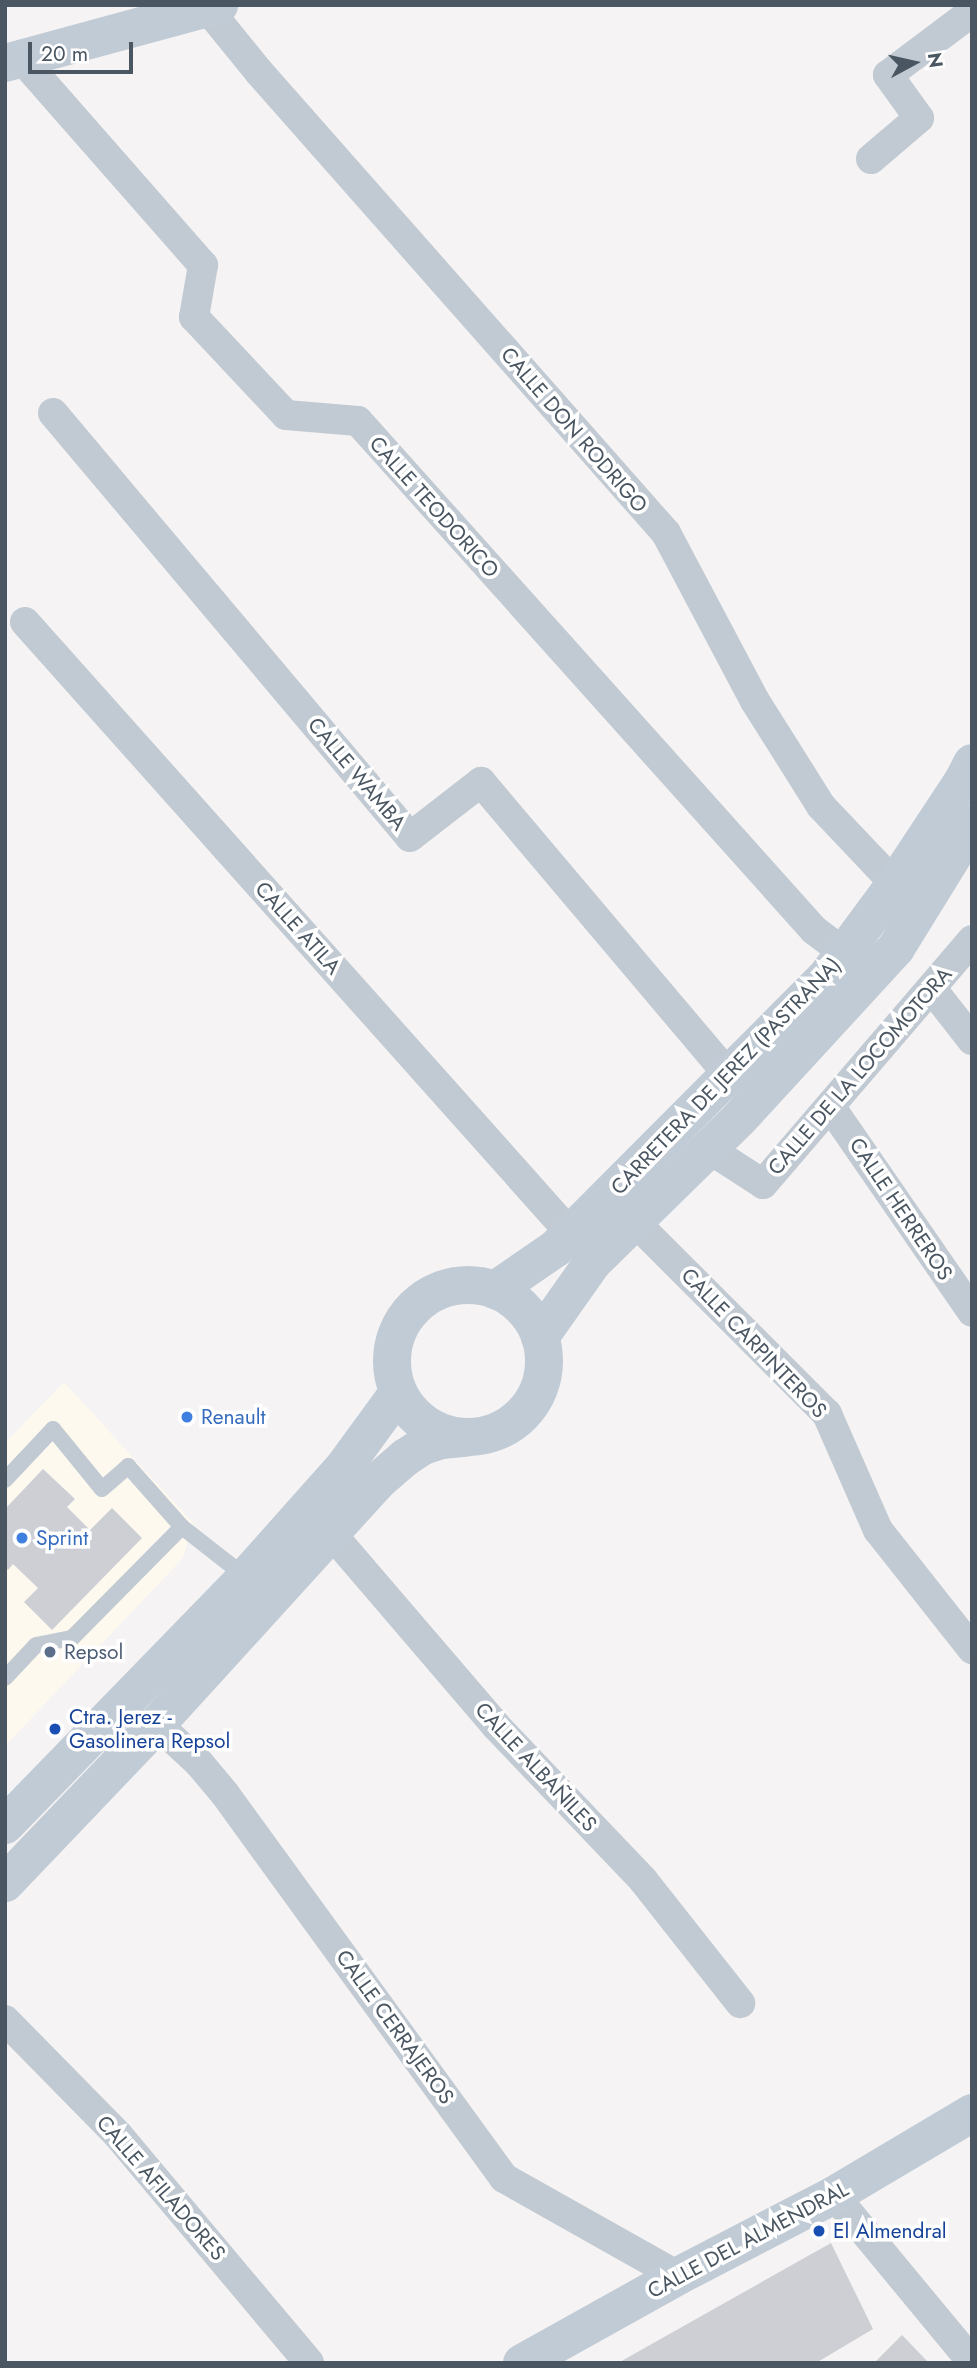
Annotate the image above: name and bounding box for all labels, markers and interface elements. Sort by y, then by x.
scale bar [32,28,136,72]
north arrow [879,28,949,98]
text: 20 m [41,39,88,69]
text: N [921,51,950,69]
street label: CALLE DON RODRIGO [495,342,653,518]
street label: CALLE TEODORICO [364,431,504,583]
street label: CALLE WAMBA [303,712,411,836]
street label: CALLE ATILA [250,876,346,980]
street label: CARRETERA DE JEREZ (PASTRANA) [606,952,846,1200]
street label: CALLE DE LA LOCOMOTORA [763,962,957,1180]
street label: CALLE HERREROS [844,1133,958,1285]
street label: CALLE CARPINTEROS [676,1263,832,1423]
place label: Renault [201,1404,266,1430]
marker: Renault [179,1409,195,1425]
place label: Sprint [36,1525,88,1551]
marker: Sprint [14,1530,30,1546]
place label: Repsol [64,1639,123,1665]
marker: Repsol [42,1644,58,1660]
street label: CALLE ALBAÑILES [470,1697,602,1837]
place label: Ctra. Jerez - Gasolinera Repsol [69,1704,230,1754]
marker: Ctra. Jerez - Gasolinera Repsol [47,1721,63,1737]
street label: CALLE CERRAJEROS [331,1945,459,2109]
street label: CALLE AFILADORES [91,2110,231,2266]
street label: CALLE DEL ALMENDRAL [643,2176,853,2304]
place label: El Almendral [833,2218,947,2244]
marker: El Almendral [811,2223,827,2239]

